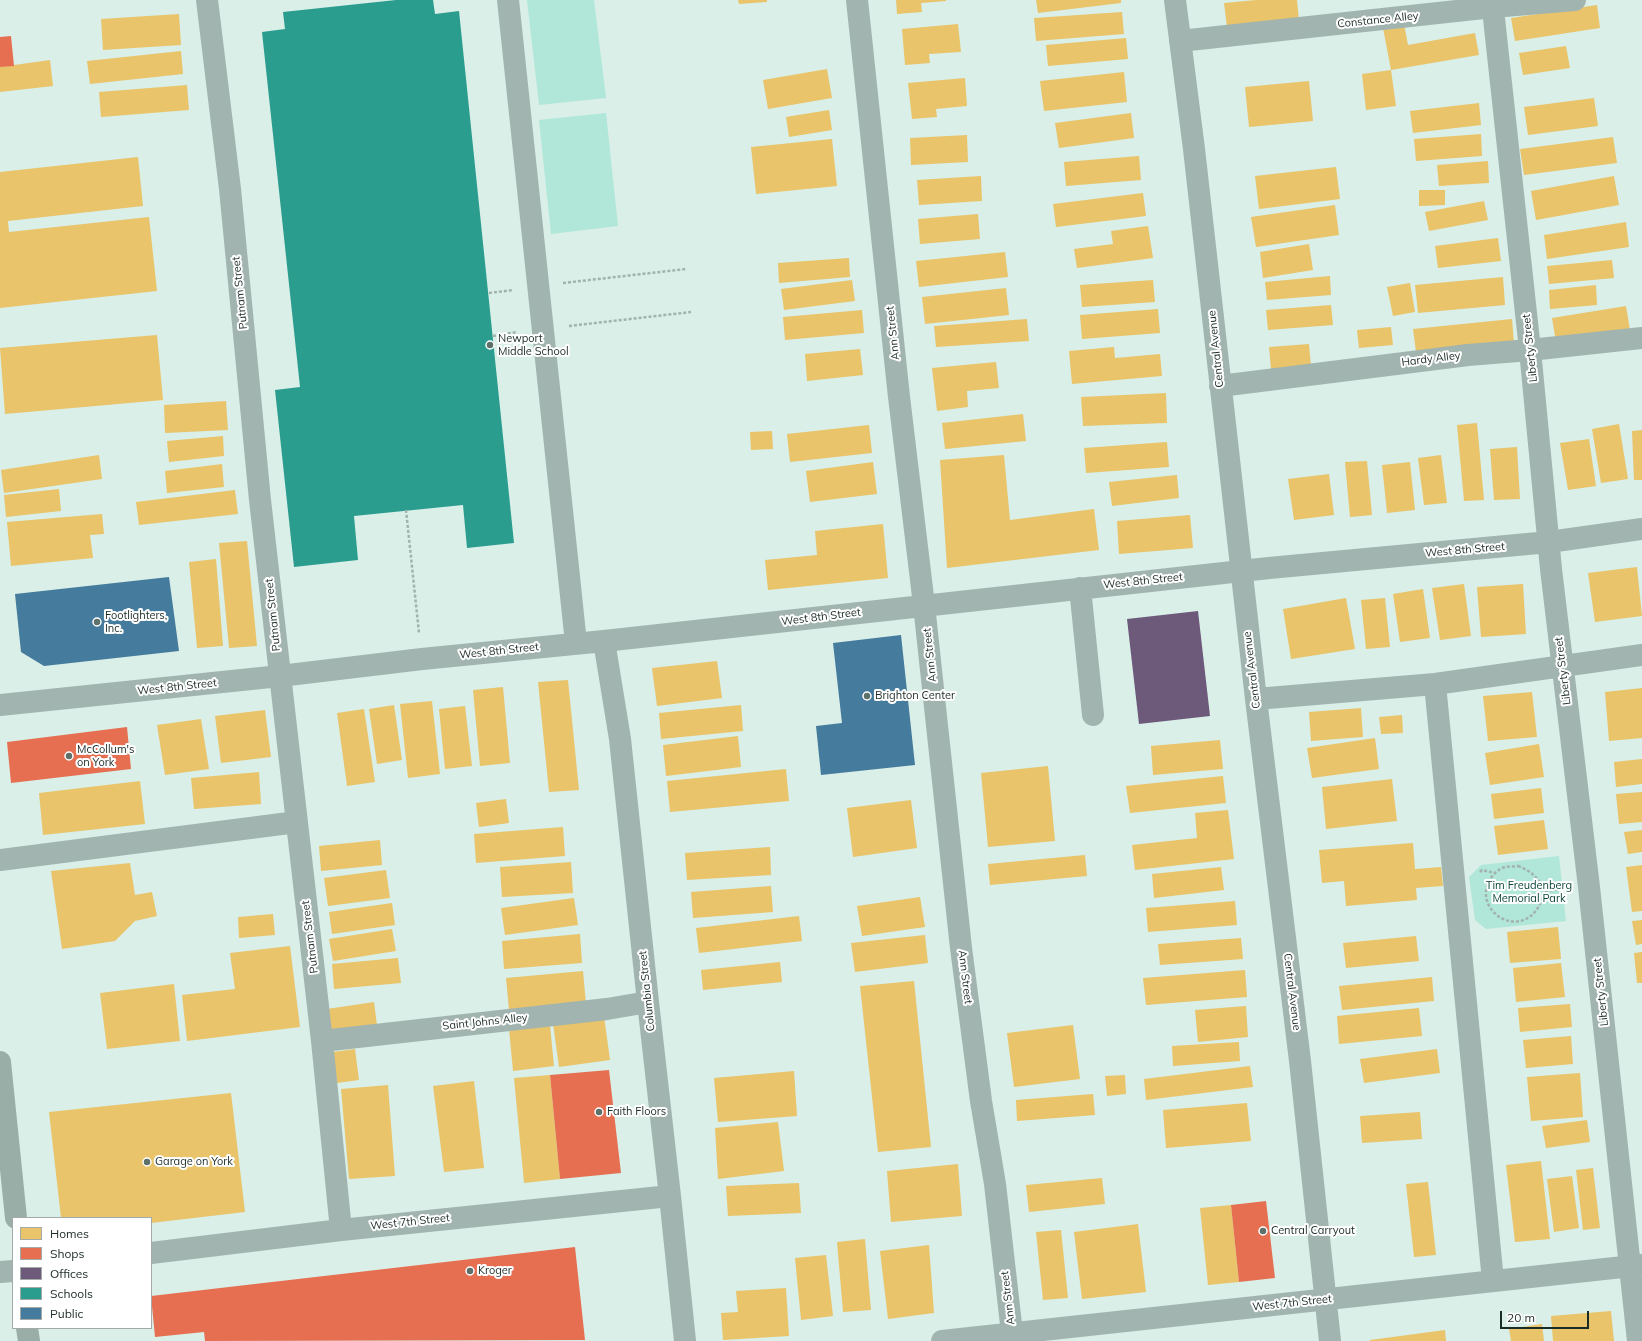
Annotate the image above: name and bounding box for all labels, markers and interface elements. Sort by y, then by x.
street label: Constance Alley [1337,9,1419,31]
street label: Putnam Street [230,256,250,330]
street label: Ann Street [884,305,902,361]
street label: Central Avenue [1205,310,1227,388]
street label: Liberty Street [1520,313,1540,383]
place label: Newport Middle School [498,332,569,358]
marker: Newport Middle School [485,340,495,350]
street label: Hardy Alley [1401,349,1461,369]
street label: West 8th Street [1425,540,1505,560]
street label: West 8th Street [1103,570,1183,592]
street label: Putnam Street [263,578,283,652]
street label: West 8th Street [781,606,861,628]
place label: Footlighters, Inc. [105,609,167,635]
marker: Footlighters, Inc. [92,617,102,627]
street label: Ann Street [921,627,939,683]
street label: Central Avenue [1241,631,1263,709]
street label: Liberty Street [1552,636,1574,706]
street label: West 8th Street [459,640,539,662]
street label: West 8th Street [137,676,217,698]
place label: Brighton Center [875,689,955,703]
marker: Brighton Center [862,691,872,701]
place label: McCollum's on York [77,743,134,769]
marker: McCollum's on York [64,751,74,761]
park label: Tim Freudenberg Memorial Park [1486,879,1572,905]
street label: Putnam Street [299,900,321,974]
street label: Ann Street [955,949,975,1005]
street label: Columbia Street [636,950,658,1032]
street label: Central Avenue [1281,953,1303,1031]
street label: Liberty Street [1591,957,1611,1027]
street label: Saint Johns Alley [442,1011,528,1033]
place label: Faith Floors [607,1105,666,1119]
marker: Faith Floors [594,1107,604,1117]
place label: Garage on York [155,1155,233,1169]
marker: Garage on York [142,1157,152,1167]
street label: West 7th Street [370,1211,450,1233]
legend [12,1217,152,1329]
place label: Central Carryout [1271,1224,1355,1238]
text: Homes [50,1226,89,1241]
marker: Central Carryout [1258,1226,1268,1236]
text: Shops [50,1246,85,1261]
place label: Kroger [478,1264,512,1278]
text: Offices [50,1266,88,1281]
marker: Kroger [465,1266,475,1276]
street label: Ann Street [998,1270,1018,1326]
text: Schools [50,1286,93,1301]
street label: West 7th Street [1252,1292,1332,1314]
scale bar [1502,1303,1591,1329]
text: Public [50,1306,84,1321]
text: 20 m [1507,1310,1535,1325]

